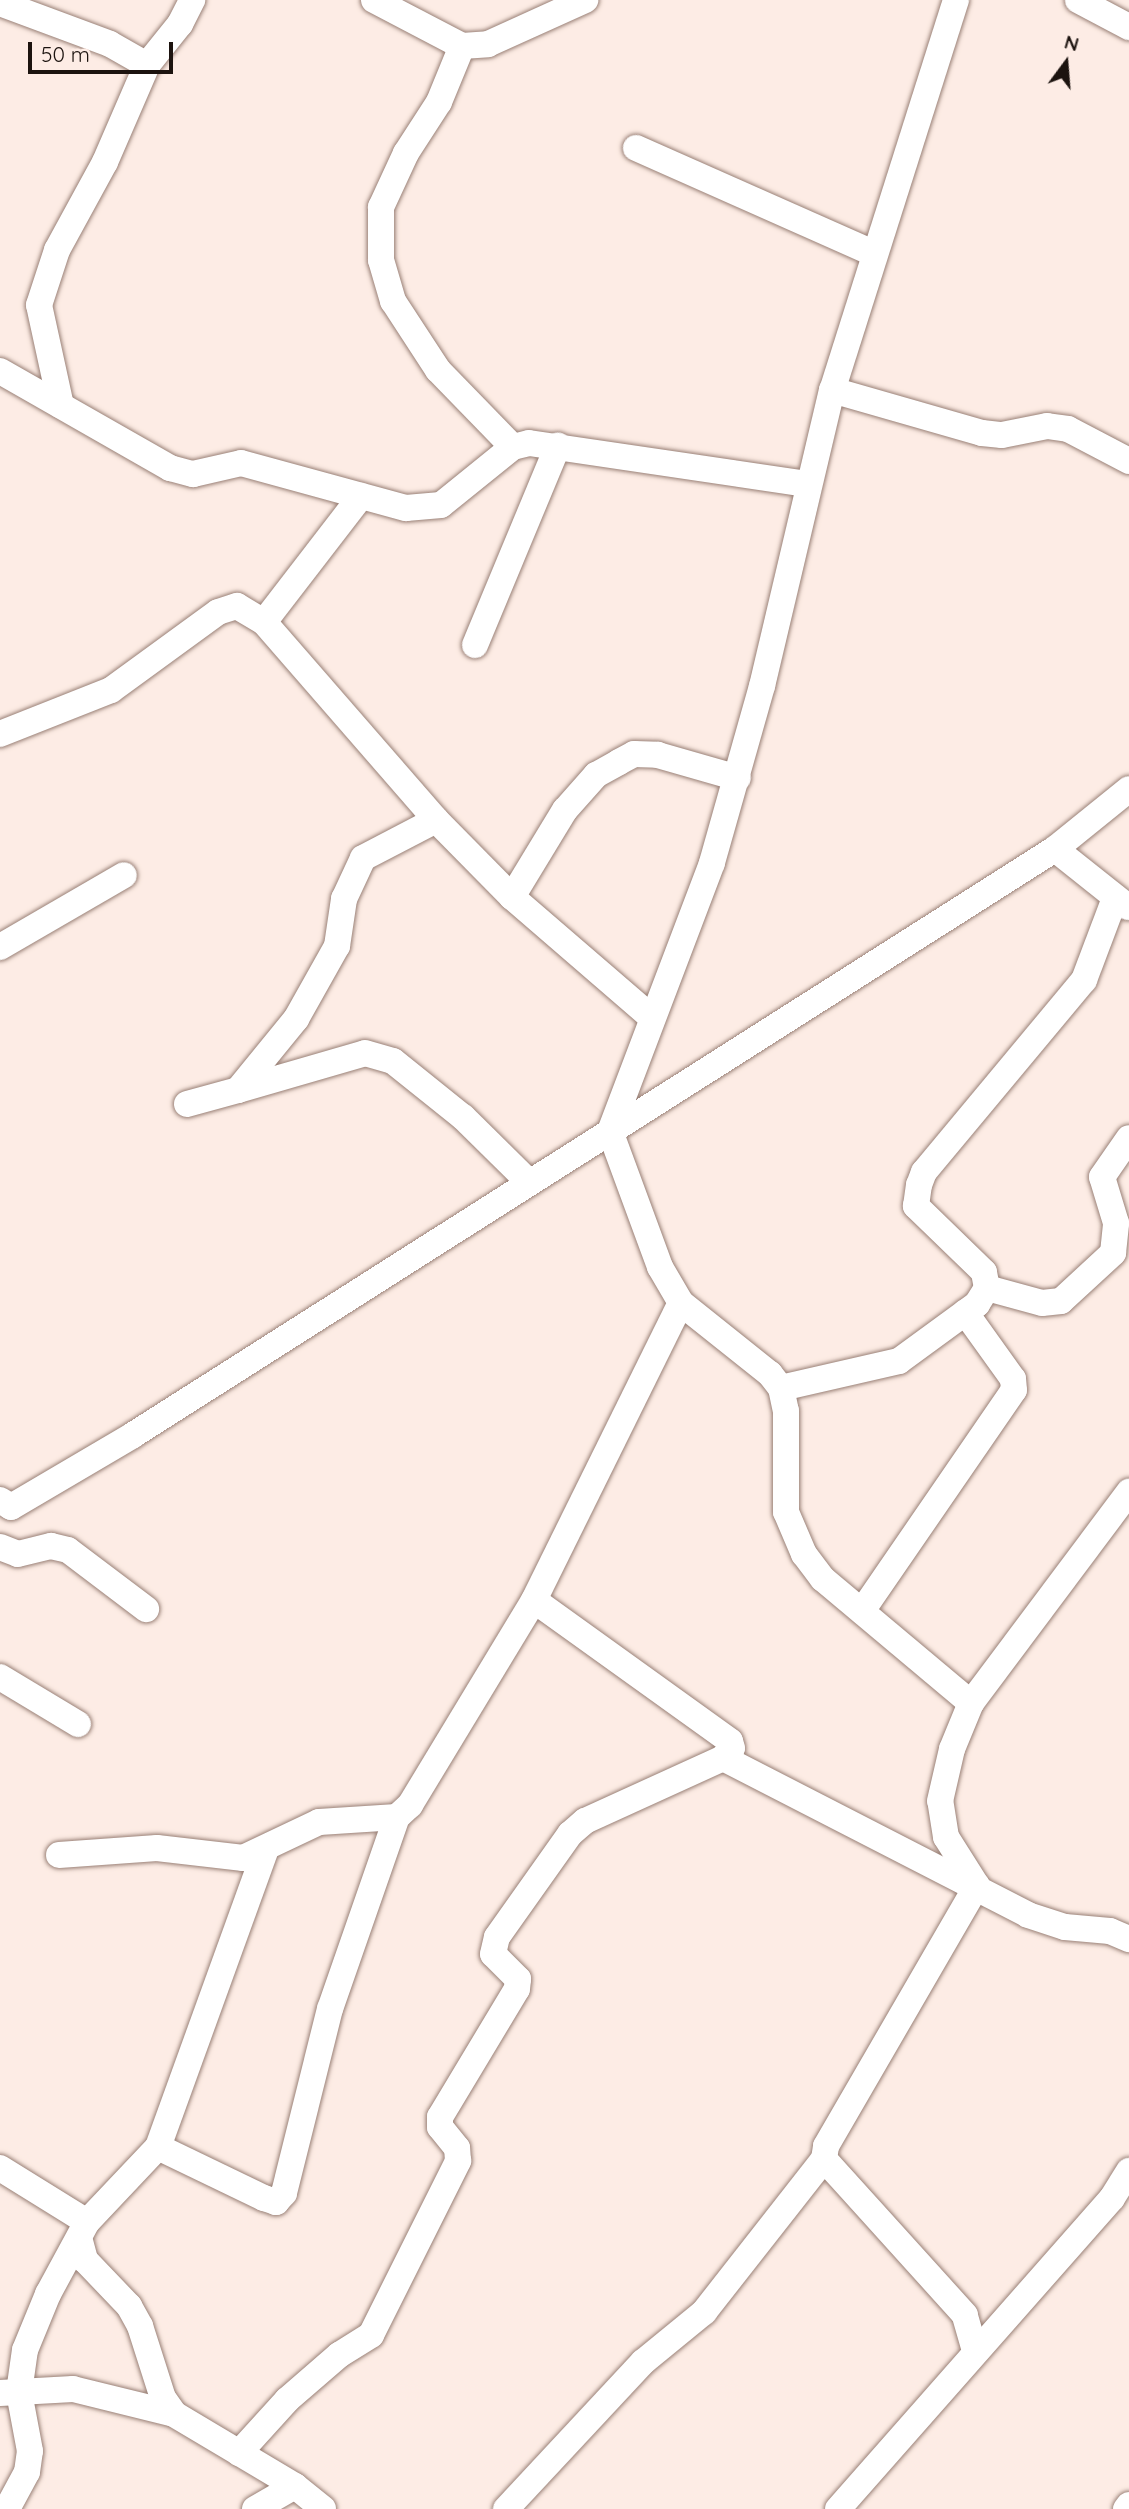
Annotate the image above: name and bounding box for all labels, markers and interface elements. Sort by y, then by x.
scale bar [32,28,177,72]
north arrow [1031,28,1101,98]
text: N [1062,29,1082,56]
text: 50 m [41,41,90,67]

